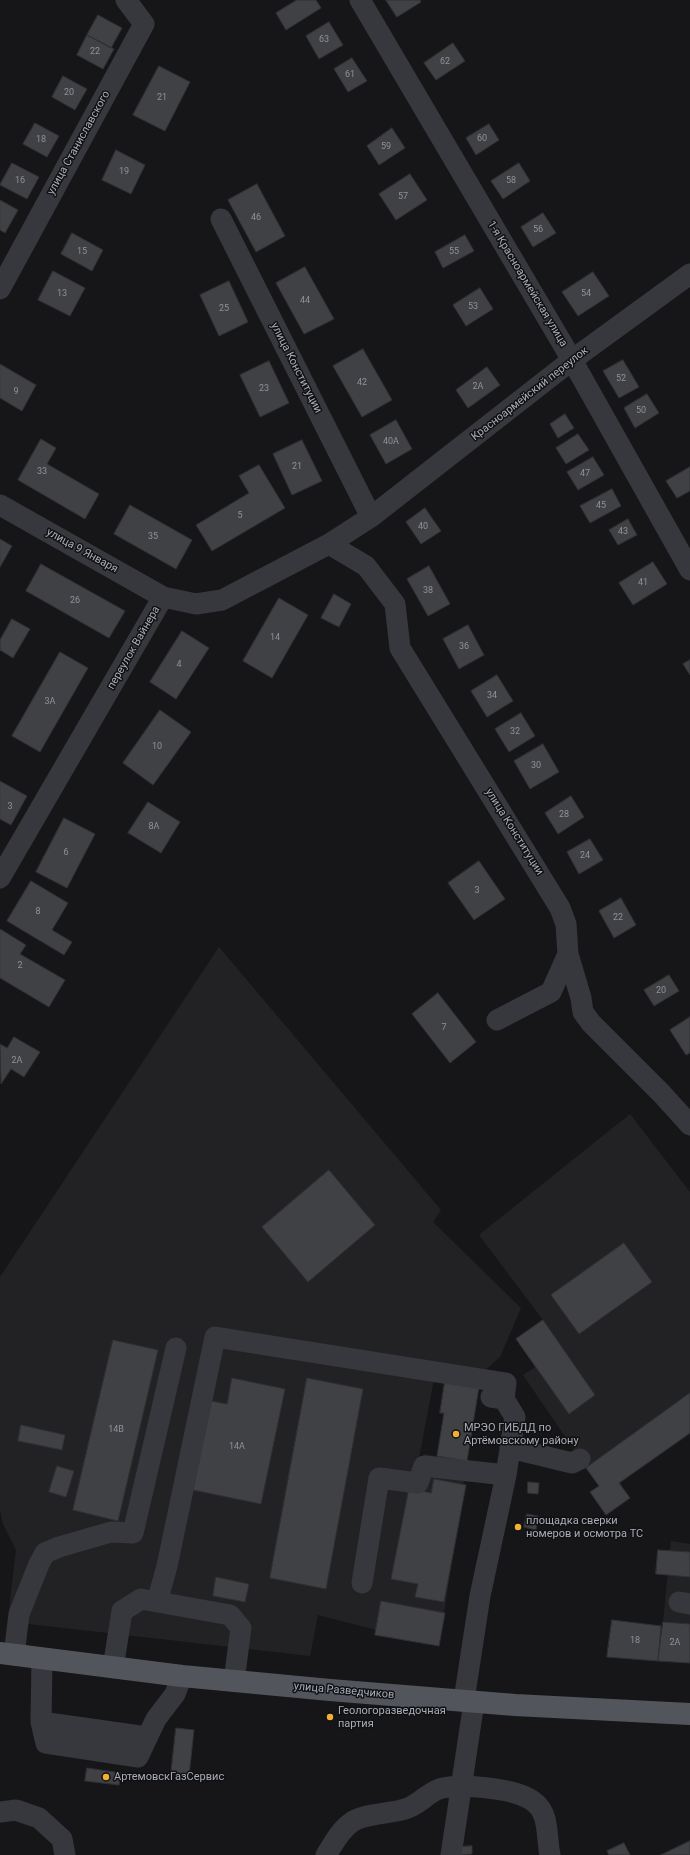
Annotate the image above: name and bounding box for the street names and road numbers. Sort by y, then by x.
street label: улица Станиславского [45,89,113,197]
street label: 1-я Красноармейская улица [484,219,570,349]
street label: улица Конституции [268,321,324,415]
street label: Красноармейский переулок [469,344,591,444]
street label: улица 9 Января [44,526,120,576]
street label: переулок Вайнера [105,604,163,692]
street label: улица Конституции [482,786,546,878]
street label: улица Разведчиков [293,1680,395,1702]

